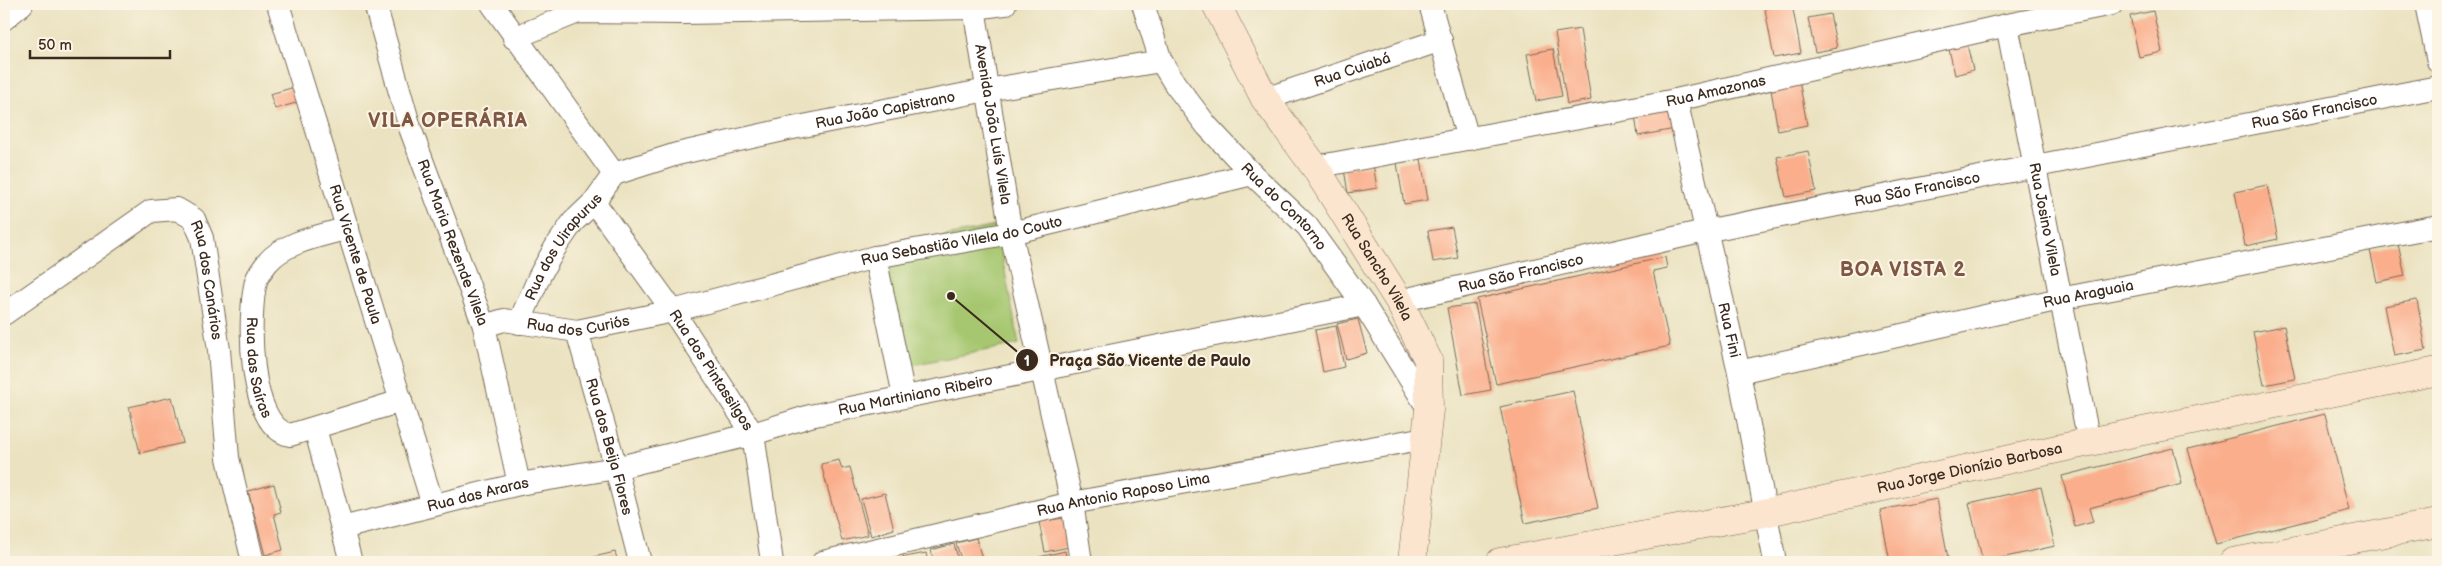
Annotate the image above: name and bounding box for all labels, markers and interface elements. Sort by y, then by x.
scale bar [30,28,170,60]
text: 50 m [38,36,72,55]
street label: Avenida João Luís Vilela [971,43,1016,206]
street label: Rua Cuiabá [1311,48,1393,91]
street label: Rua Amazonas [1664,70,1768,111]
street label: Rua João Capistrano [814,87,957,133]
street label: Rua São Francisco [2250,90,2379,133]
district label: VILA OPERÁRIA [368,106,528,133]
street label: Rua Maria Rezende Vilela [413,157,493,328]
street label: Rua do Contorno [1237,159,1331,254]
street label: Rua Josino Vilela [2025,161,2066,278]
street label: Rua São Francisco [1852,168,1982,211]
street label: Rua Vicente de Paula [325,182,386,327]
street label: Rua dos Uirapurus [521,189,607,303]
street label: Rua Sancho Vilela [1337,210,1417,324]
street label: Rua Sebastião Vilela do Couto [859,211,1064,270]
street label: Rua dos Canários [186,217,227,342]
street label: Rua São Francisco [1456,250,1585,297]
district label: BOA VISTA 2 [1840,258,1966,282]
street label: Rua Araguaia [2041,275,2135,312]
street label: Rua Fini [1714,300,1745,359]
street label: Rua dos Pintassilgos [665,306,758,435]
street label: Rua dos Curiós [525,311,632,341]
street label: Rua das Saíras [242,317,277,422]
callout: Praça São Vicente de Paulo [1014,345,1262,376]
text: 1 [1024,352,1030,371]
text: Praça São Vicente de Paulo [1049,352,1251,371]
street label: Rua Martiniano Ribeiro [836,370,994,420]
street label: Rua dos Beija Flores [581,376,637,518]
street label: Rua Jorge Dionízio Barbosa [1875,439,2064,498]
street label: Rua Antonio Raposo Lima [1035,468,1212,521]
street label: Rua das Araras [425,473,531,516]

